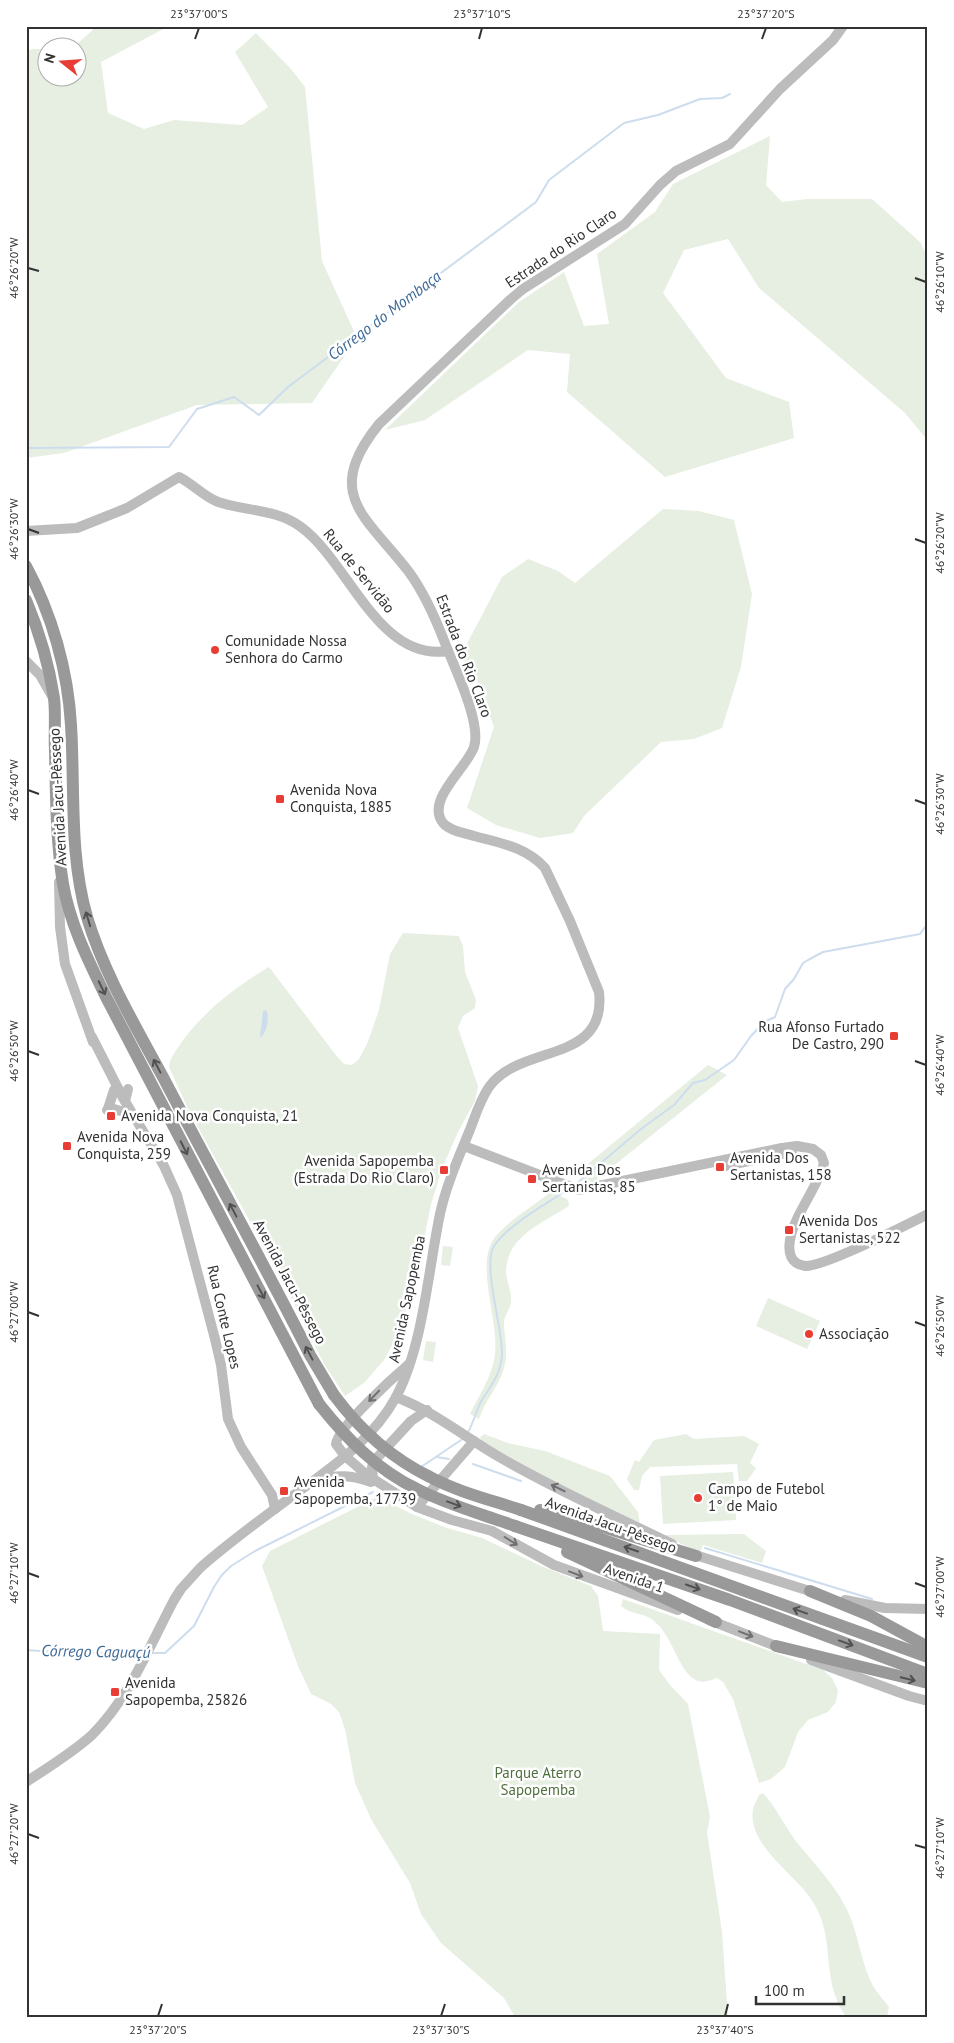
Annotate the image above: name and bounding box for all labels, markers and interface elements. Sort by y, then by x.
text: 23°37'00"S [170,6,228,21]
text: 23°37'10"S [453,6,511,21]
text: 23°37'20"S [737,6,795,21]
north arrow [38,38,88,88]
text: N [40,51,60,65]
street label: Estrada do Rio Claro [501,203,620,292]
text: 46°26'20"W [6,237,21,299]
text: 46°26'10"W [932,251,947,313]
water label: Córrego do Mombaça [323,266,445,364]
text: 46°26'30"W [6,498,21,560]
text: 46°26'20"W [932,512,947,574]
street label: Rua de Servidão [319,524,399,617]
street label: Estrada do Rio Claro [432,592,497,720]
place label: Comunidade Nossa Senhora do Carmo [225,631,347,667]
marker: Comunidade Nossa Senhora do Carmo [209,644,221,656]
street label: Avenida Jacu-Pêssego [44,727,71,867]
text: 46°26'40"W [6,759,21,821]
text: 46°26'30"W [932,773,947,835]
place label: Avenida Nova Conquista, 1885 [290,780,392,816]
marker: Avenida Nova Conquista, 1885 [274,793,286,805]
one-way arrow [83,911,93,927]
one-way arrow [98,980,107,995]
place label: Rua Afonso Furtado De Castro, 290 [758,1017,884,1053]
text: 46°26'50"W [6,1020,21,1082]
marker: Rua Afonso Furtado De Castro, 290 [888,1030,900,1042]
text: 46°26'40"W [932,1034,947,1096]
one-way arrow [152,1059,161,1074]
place label: Avenida Nova Conquista, 21 [121,1106,298,1125]
marker: Avenida Nova Conquista, 21 [105,1110,117,1122]
place label: Avenida Nova Conquista, 259 [77,1127,171,1163]
marker: Avenida Nova Conquista, 259 [61,1140,73,1152]
one-way arrow [179,1141,189,1156]
place label: Avenida Dos Sertanistas, 158 [730,1148,832,1184]
place label: Avenida Sapopemba (Estrada Do Rio Claro) [294,1151,434,1187]
place label: Avenida Dos Sertanistas, 85 [542,1160,636,1196]
marker: Avenida Dos Sertanistas, 158 [714,1161,726,1173]
marker: Avenida Sapopemba (Estrada Do Rio Claro) [438,1164,450,1176]
marker: Avenida Dos Sertanistas, 85 [526,1173,538,1185]
one-way arrow [227,1203,237,1217]
place label: Avenida Dos Sertanistas, 522 [799,1211,901,1247]
street label: Avenida Jacu-Pêssego [250,1216,331,1347]
marker: Avenida Dos Sertanistas, 522 [783,1224,795,1236]
street label: Avenida Sapopemba [384,1233,429,1364]
street label: Rua Conte Lopes [203,1263,246,1371]
text: 46°27'00"W [6,1281,21,1343]
one-way arrow [256,1284,266,1299]
text: 46°26'50"W [932,1295,947,1357]
place label: Associação [819,1324,889,1343]
marker: Associação [803,1328,815,1340]
one-way arrow [304,1346,313,1361]
one-way arrow [368,1390,381,1402]
place label: Avenida Sapopemba, 17739 [294,1472,416,1508]
place label: Campo de Futebol 1° de Maio [708,1479,825,1515]
one-way arrow [551,1483,566,1492]
marker: Avenida Sapopemba, 17739 [278,1485,290,1497]
street label: Avenida Jacu-Pêssego [543,1492,679,1557]
marker: Campo de Futebol 1° de Maio [692,1492,704,1504]
one-way arrow [446,1500,461,1509]
one-way arrow [504,1537,518,1547]
text: 46°27'10"W [6,1542,21,1604]
one-way arrow [623,1544,639,1553]
text: 46°27'00"W [932,1556,947,1618]
street label: Avenida 1 [601,1558,667,1597]
one-way arrow [568,1570,583,1579]
one-way arrow [685,1583,701,1593]
one-way arrow [792,1606,808,1615]
one-way arrow [738,1630,753,1640]
one-way arrow [838,1639,853,1648]
water label: Córrego Caguaçú [41,1640,151,1662]
place label: Avenida Sapopemba, 25826 [125,1673,247,1709]
one-way arrow [900,1675,916,1684]
marker: Avenida Sapopemba, 25826 [109,1686,121,1698]
park label: Parque Aterro Sapopemba [494,1763,582,1799]
text: 46°27'20"W [6,1803,21,1865]
text: 46°27'10"W [932,1817,947,1879]
scale bar [756,1973,844,2005]
text: 100 m [764,1981,805,2000]
text: 23°37'20"S [129,2022,187,2037]
text: 23°37'30"S [412,2022,470,2037]
text: 23°37'40"S [696,2022,754,2037]

